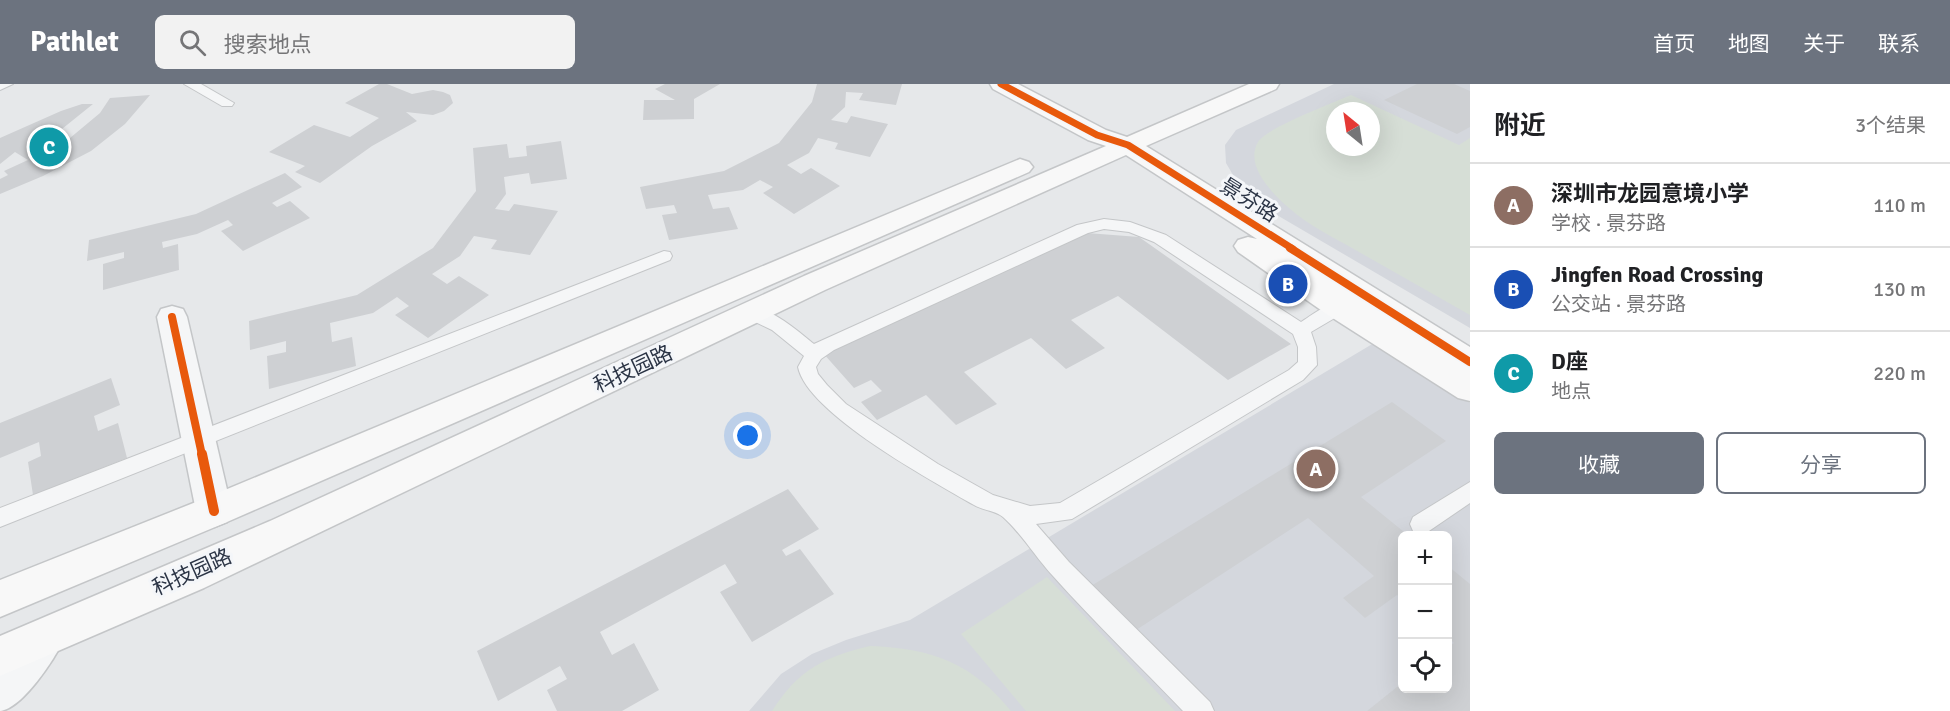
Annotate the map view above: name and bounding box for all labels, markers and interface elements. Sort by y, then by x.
search box [155,15,575,69]
text: Pathlet [30,25,119,59]
icon: search [176,26,209,59]
text: 搜索地点 [224,31,312,58]
text: 首页 [1653,31,1695,57]
text: 地图 [1728,31,1770,57]
text: 关于 [1803,31,1845,57]
text: 联系 [1878,31,1920,57]
north arrow [1326,102,1380,156]
text: 附近 [1494,110,1546,142]
text: 3个结果 [1855,113,1926,138]
pin: C [29,124,68,170]
street label: 景芬路 [1215,172,1283,228]
text: 深圳市龙园意境小学 [1551,180,1749,207]
text: A [1507,193,1520,218]
text: 110 m [1873,193,1926,218]
text: 学校 · 景芬路 [1551,211,1666,236]
text: Jingfen Road Crossing [1551,261,1763,288]
pin: B [1268,262,1308,306]
text: B [1507,277,1520,302]
text: 130 m [1873,277,1926,302]
text: 公交站 · 景芬路 [1551,292,1686,317]
street label: 科技园路 [589,339,677,399]
text: D座 [1551,348,1588,375]
text: C [1507,361,1520,386]
text: 220 m [1873,361,1926,386]
text: 地点 [1551,379,1591,404]
your location [733,421,762,450]
button: 收藏 [1494,432,1704,494]
button: 分享 [1716,432,1926,494]
pin: A [1296,446,1336,492]
map controls [1398,531,1452,693]
button: + [1398,531,1452,585]
street label: 科技园路 [148,543,236,601]
button: − [1398,585,1452,639]
button: locate [1398,639,1452,693]

